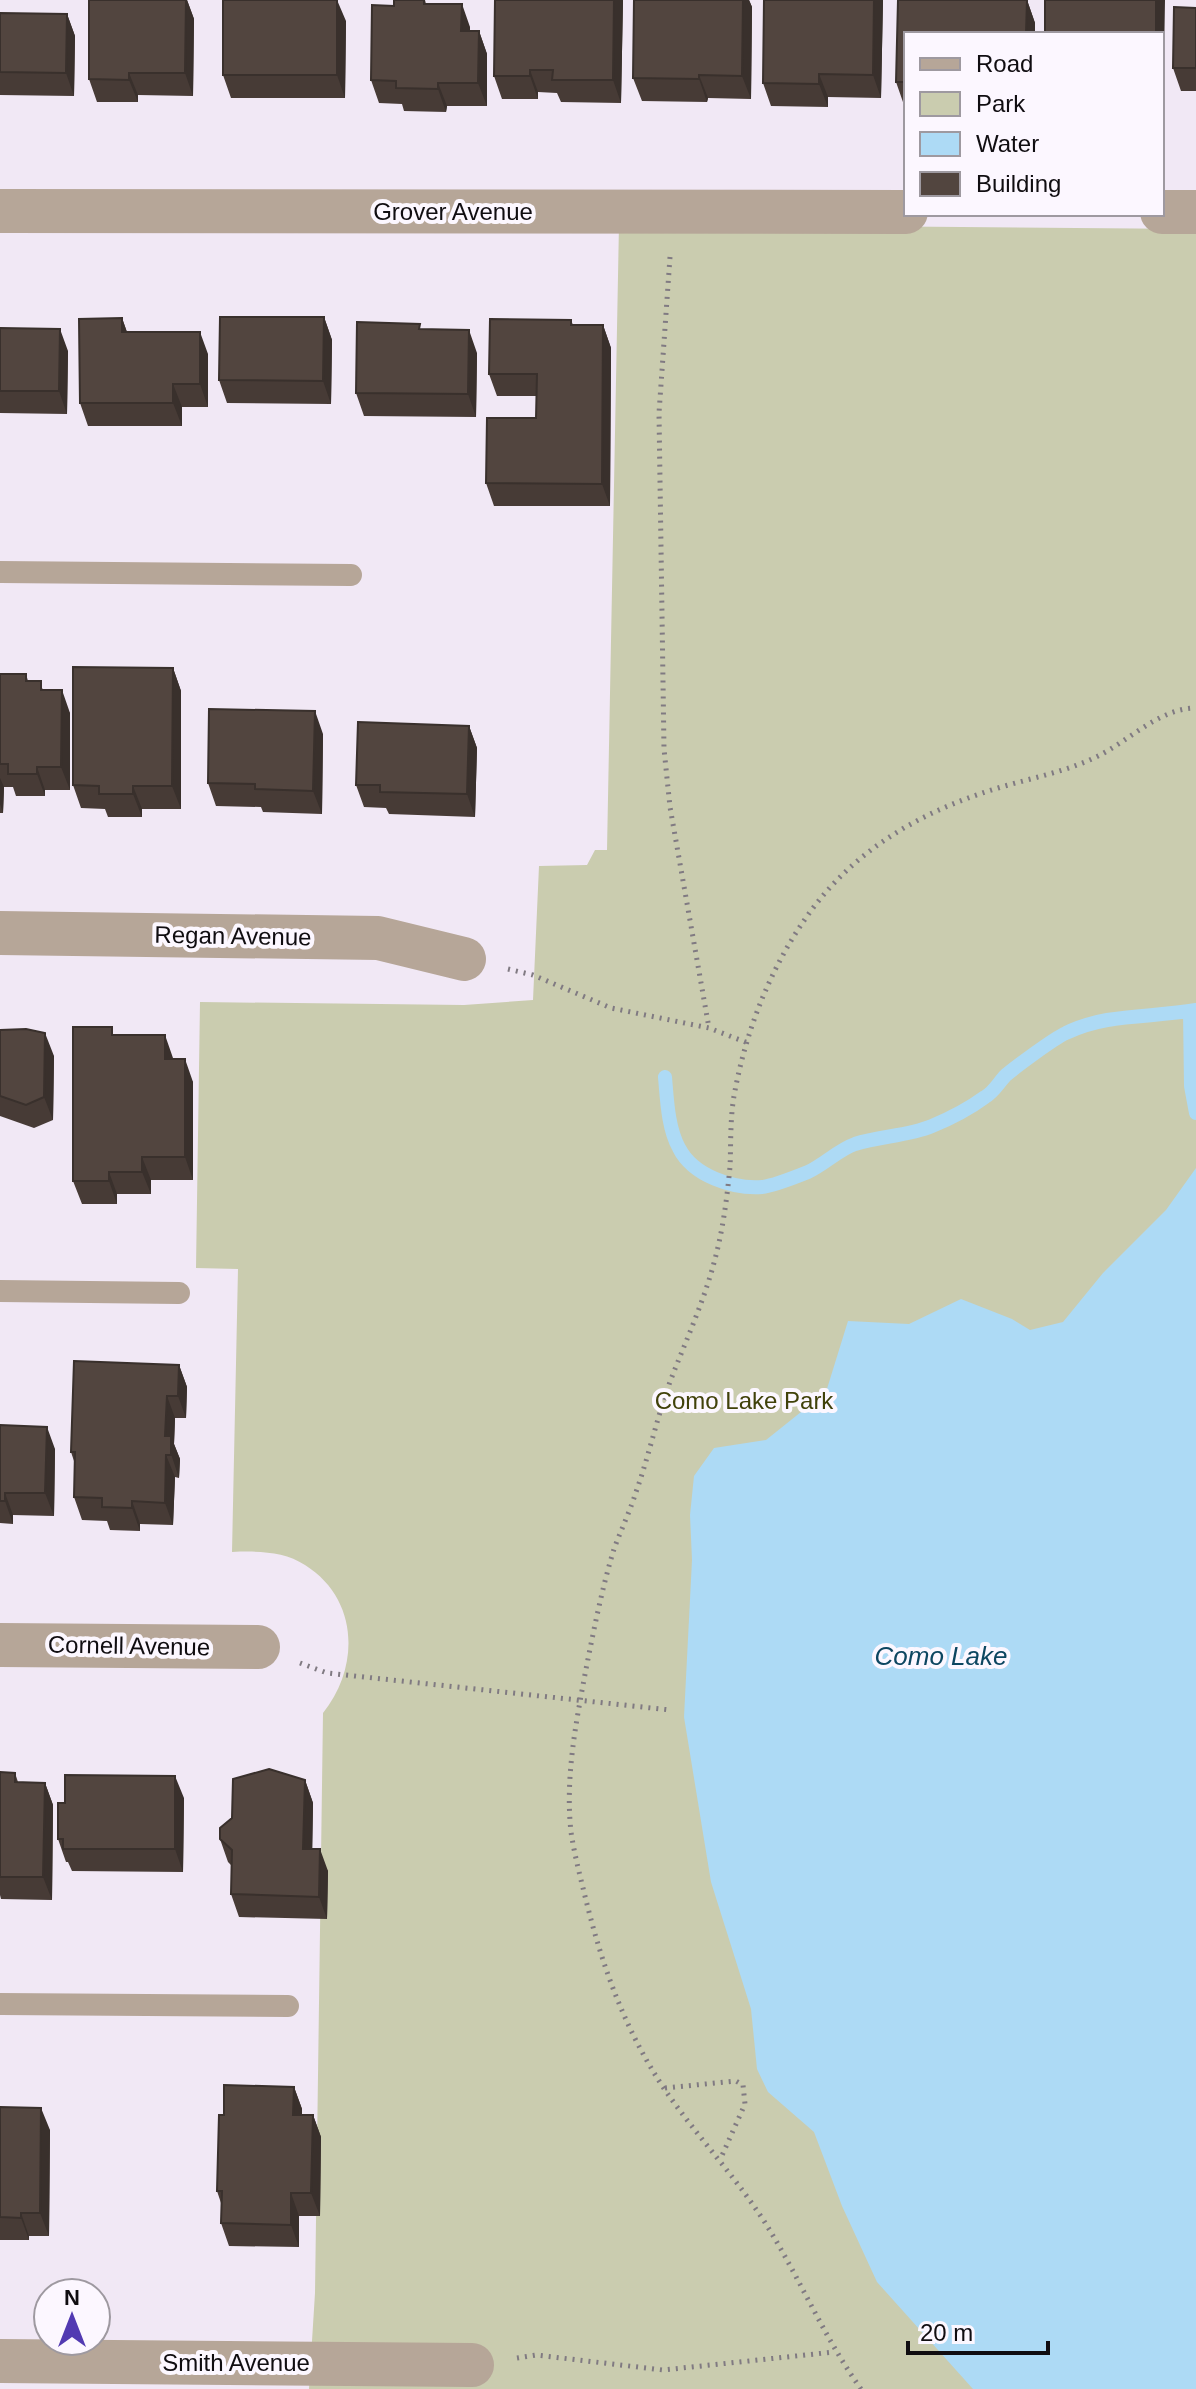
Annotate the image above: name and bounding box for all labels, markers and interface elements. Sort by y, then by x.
legend [904,32,1164,216]
text: Road [976,50,1033,77]
text: Park [976,90,1026,117]
text: Water [976,130,1039,157]
text: Building [976,170,1061,197]
street label: Grover Avenue [373,198,533,225]
street label: Regan Avenue [154,921,312,950]
park label: Como Lake Park [655,1387,834,1414]
street label: Cornell Avenue [48,1631,210,1660]
water label: Como Lake [875,1641,1007,1671]
north arrow [32,2277,112,2357]
text: N [64,2285,80,2310]
scale bar [908,2305,1048,2355]
text: 20 m [920,2319,973,2346]
street label: Smith Avenue [162,2349,310,2376]

